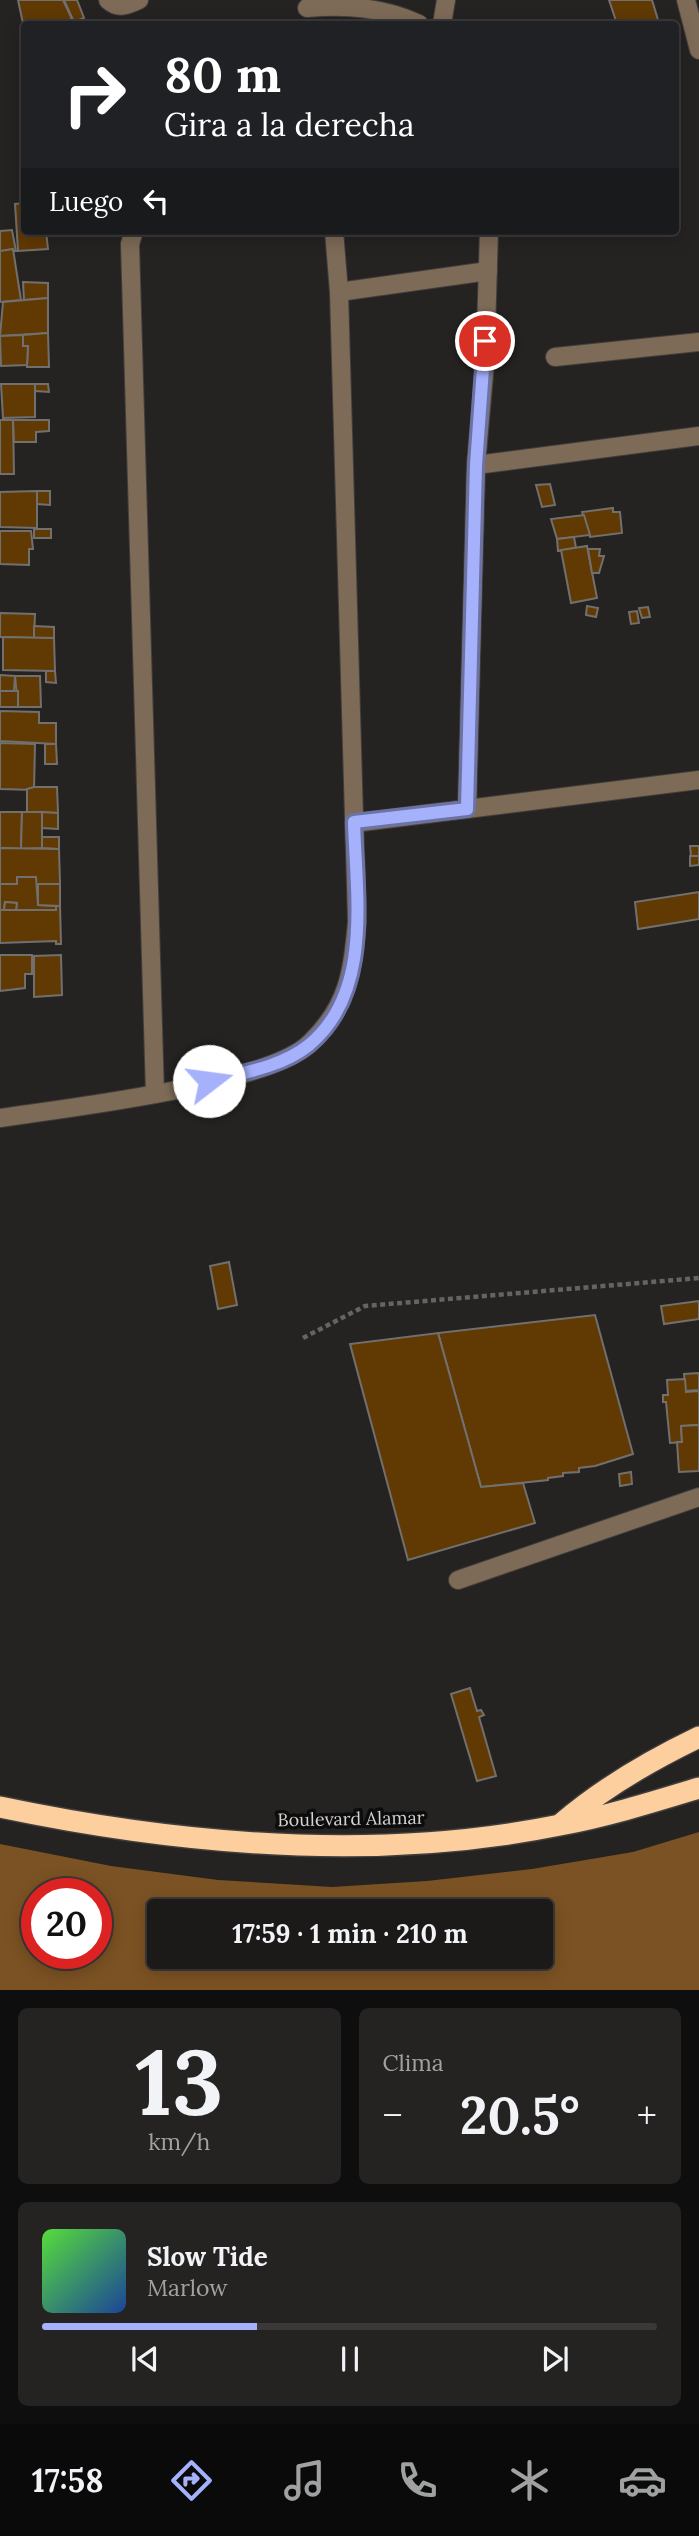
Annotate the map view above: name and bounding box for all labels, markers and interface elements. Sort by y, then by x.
text: 80 m [164,43,281,105]
icon: right [49,49,140,140]
text: Gira a la derecha [164,104,414,145]
icon: left [137,182,175,220]
text: Luego [49,185,123,218]
pin [455,311,515,371]
icon: arrive [466,322,504,360]
position arrow [172,1044,246,1118]
street label: Boulevard Alamar [277,1806,425,1831]
speed limit sign: 20 [21,1878,112,1969]
text: 17:59 · 1 min · 210 m [232,1917,468,1950]
text: 13 [135,2023,223,2140]
text: Clima [383,2048,444,2077]
text: 20.5° [460,2082,580,2148]
text: − [383,2091,403,2139]
text: + [637,2091,657,2139]
text: km/h [148,2127,210,2156]
text: Slow Tide [147,2240,268,2273]
text: Marlow [147,2273,228,2302]
icon: previous [126,2340,164,2378]
icon: pause [331,2340,369,2378]
icon: next [536,2340,574,2378]
icon: directions [167,2456,216,2505]
icon: music [280,2456,329,2505]
icon: phone [393,2456,442,2505]
icon: climate [505,2456,554,2505]
icon: car [618,2456,667,2505]
text: 17:58 [32,2460,103,2501]

